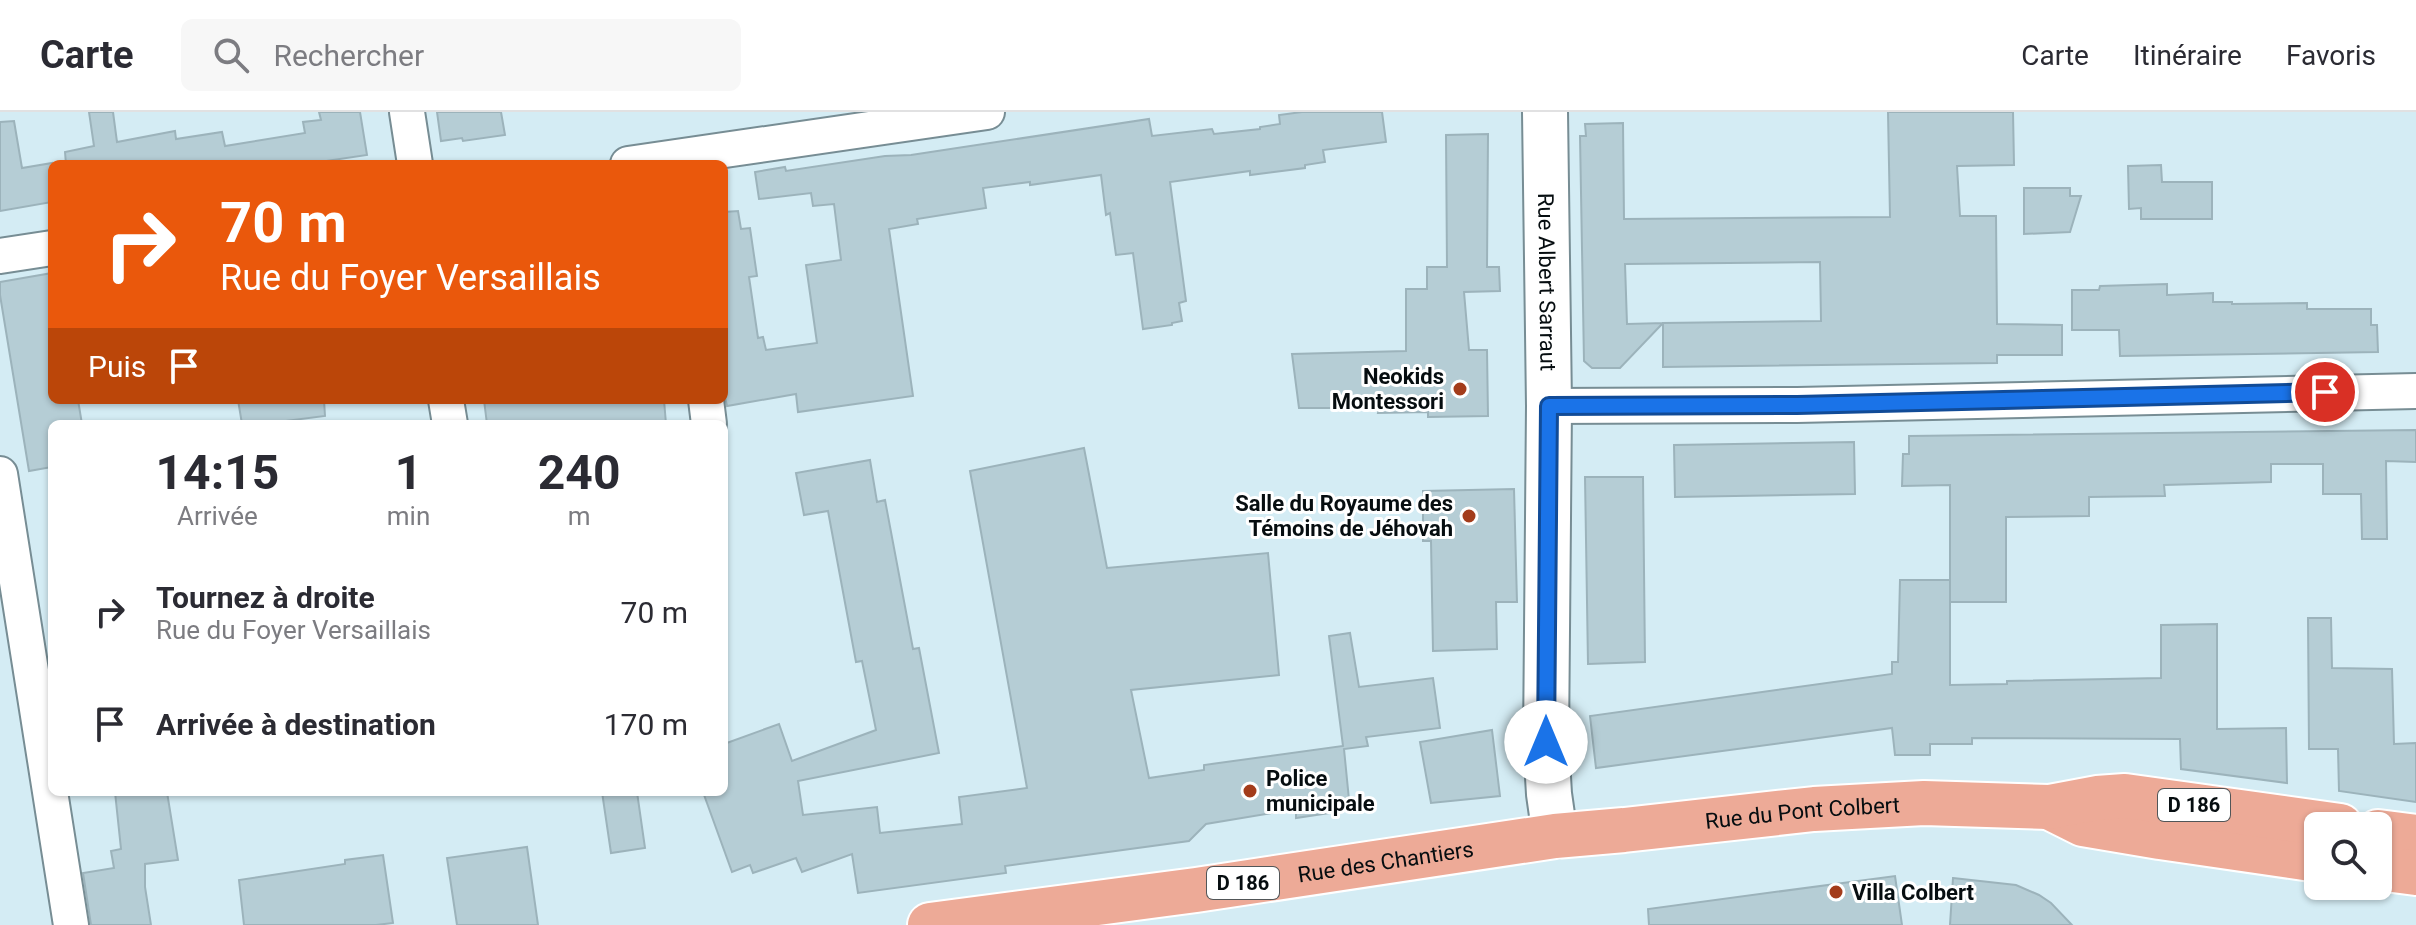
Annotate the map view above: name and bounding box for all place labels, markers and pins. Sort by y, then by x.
pin [2291,358,2359,426]
place label: Neokids Montessori [1332,364,1444,414]
marker: Neokids Montessori [1451,380,1469,398]
place label: Salle du Royaume des Témoins de Jéhovah [1235,491,1453,541]
marker: Salle du Royaume des Témoins de Jéhovah [1460,507,1478,525]
place label: Police municipale [1266,766,1375,816]
marker: Police municipale [1241,782,1259,800]
place label: Villa Colbert [1852,880,1975,905]
marker: Villa Colbert [1827,883,1845,901]

